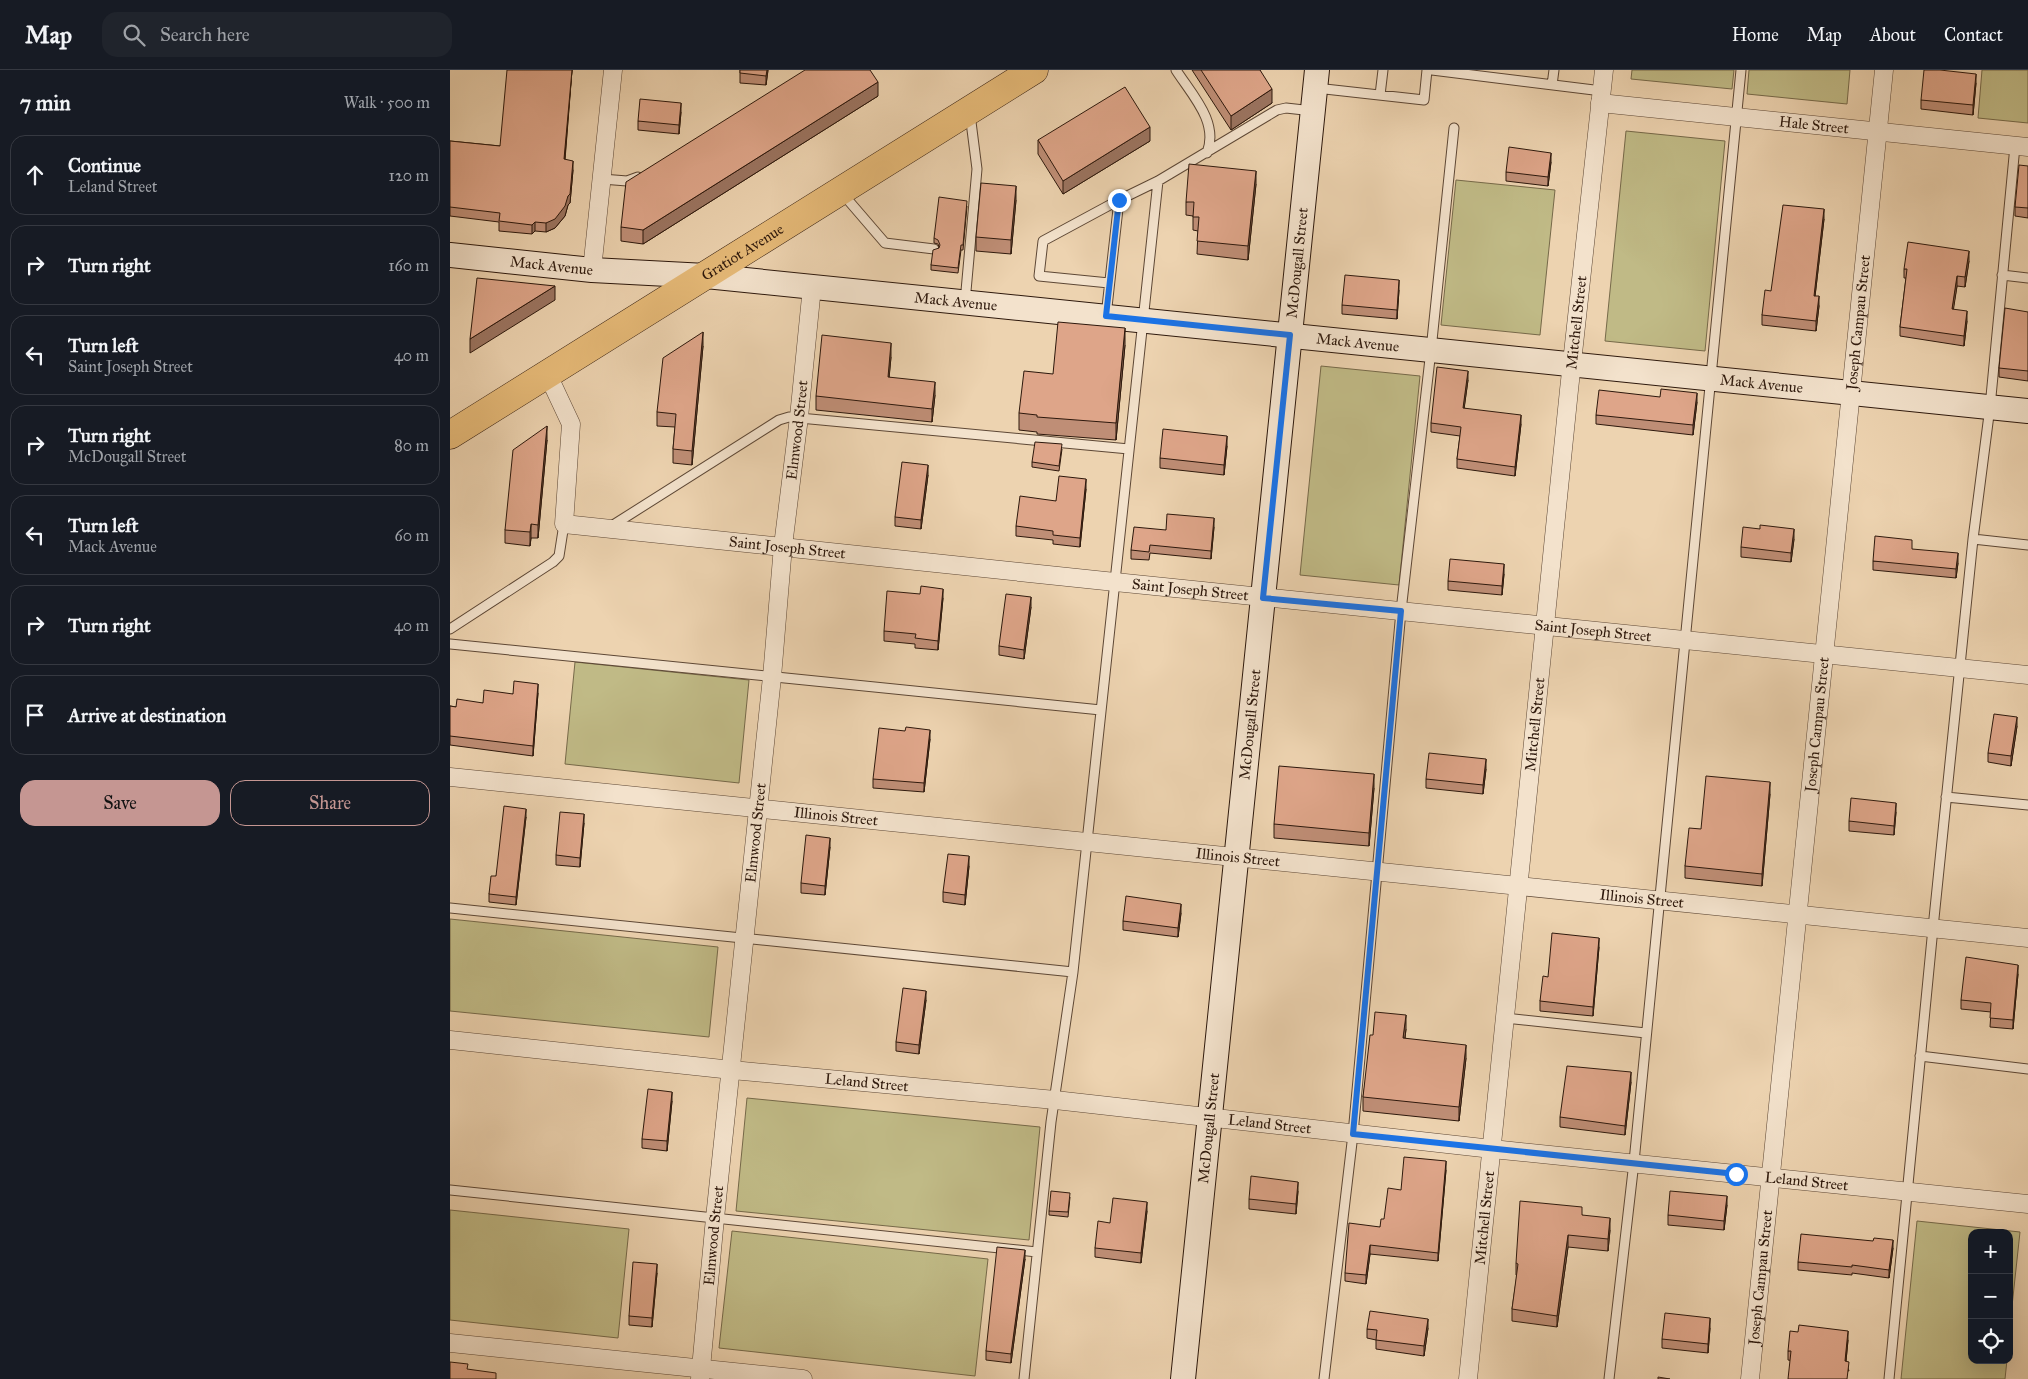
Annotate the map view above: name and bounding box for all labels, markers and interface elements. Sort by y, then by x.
search box [102,12,452,57]
text: Map [25,20,72,50]
icon: search [120,21,148,49]
text: Search here [160,23,250,46]
text: Home [1732,24,1779,46]
text: Map [1807,24,1842,46]
text: About [1870,24,1916,46]
text: Contact [1944,24,2003,46]
text: 7 min [20,90,71,116]
text: Walk · 500 m [344,93,430,112]
street label: Hale Street [1778,112,1850,138]
text: Continue [68,154,141,177]
icon: ahead [21,161,49,189]
text: 120 m [389,166,429,185]
text: Leland Street [68,177,157,196]
route end [1108,189,1131,212]
street label: McDougall Street [1283,206,1312,319]
street label: Gratiot Avenue [698,220,787,285]
icon: right [21,251,49,279]
street label: Mack Avenue [509,252,594,279]
street label: Joseph Campau Street [1842,253,1874,393]
text: Turn right [68,254,151,277]
text: 160 m [388,256,429,275]
street label: Mitchell Street [1562,274,1591,370]
street label: Mack Avenue [913,288,998,315]
street label: Mack Avenue [1315,329,1400,356]
text: Turn left [68,334,138,357]
icon: left [21,341,49,369]
text: 40 m [394,346,429,365]
text: Saint Joseph Street [68,357,193,376]
street label: Mack Avenue [1719,371,1804,397]
street label: Elmwood Street [782,379,812,481]
text: Turn right [68,424,151,447]
icon: right [21,431,49,459]
text: 80 m [394,436,429,455]
text: McDougall Street [68,447,186,466]
text: Turn left [68,514,138,537]
icon: left [21,521,49,549]
text: 60 m [395,526,429,545]
street label: Saint Joseph Street [728,532,847,563]
text: Mack Avenue [68,537,157,556]
street label: Saint Joseph Street [1131,575,1250,605]
icon: right [21,611,49,639]
text: Turn right [68,614,151,637]
text: 40 m [394,616,429,635]
street label: Saint Joseph Street [1534,616,1653,646]
street label: Joseph Campau Street [1801,655,1833,795]
street label: McDougall Street [1235,668,1265,781]
street label: Mitchell Street [1521,676,1549,772]
icon: arrive [21,701,49,729]
text: Arrive at destination [68,704,226,727]
button: Save [20,780,220,826]
button: Share [230,780,430,826]
street label: Elmwood Street [741,781,770,884]
street label: Illinois Street [793,803,880,830]
street label: Illinois Street [1195,844,1282,871]
street label: Illinois Street [1599,885,1686,912]
street label: Leland Street [824,1070,910,1095]
street label: McDougall Street [1194,1071,1223,1185]
street label: Leland Street [1227,1110,1313,1138]
route start [1725,1163,1748,1186]
street label: Leland Street [1764,1168,1850,1195]
street label: Mitchell Street [1471,1169,1498,1266]
street label: Elmwood Street [700,1184,727,1286]
street label: Joseph Campau Street [1744,1208,1776,1348]
map controls [1968,1229,2013,1364]
button: + [1968,1229,2013,1274]
button: − [1968,1274,2013,1319]
button: locate [1968,1319,2013,1364]

